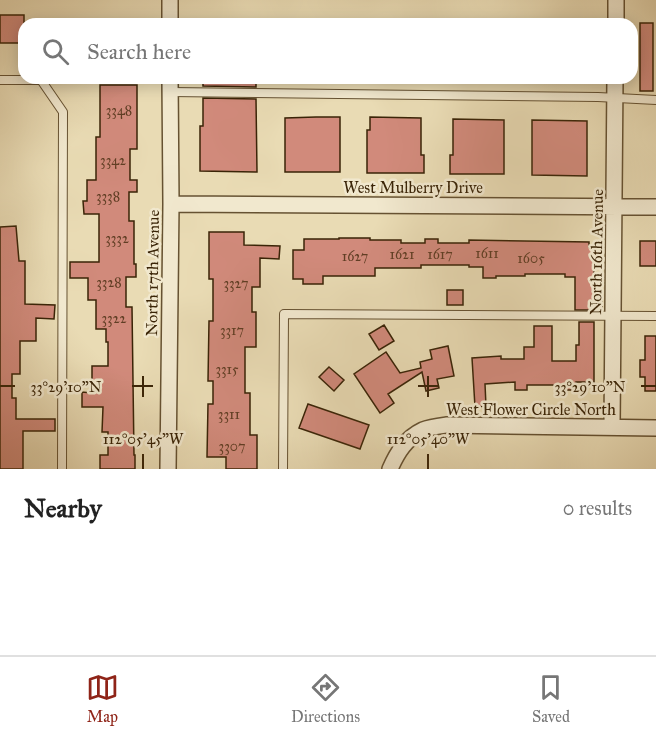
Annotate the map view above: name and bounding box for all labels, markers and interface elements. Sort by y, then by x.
search box [18,18,638,84]
icon: search [39,35,72,68]
text: Search here [87,38,191,65]
house number: 3348 [106,102,132,119]
house number: 3342 [100,152,126,169]
street label: West Mulberry Drive [343,178,483,197]
house number: 3338 [96,188,120,205]
street label: North 16th Avenue [586,189,607,315]
street label: North 17th Avenue [142,209,163,336]
house number: 3332 [105,230,129,247]
house number: 1611 [475,245,499,262]
house number: 1621 [389,246,415,263]
house number: 1617 [427,246,453,263]
house number: 1627 [342,248,368,265]
house number: 1605 [517,250,545,267]
house number: 3328 [96,274,122,291]
house number: 3327 [223,275,249,292]
house number: 3322 [102,310,127,327]
house number: 3317 [220,322,244,339]
house number: 3315 [215,361,239,378]
text: 33°29'10"N [31,378,102,396]
text: 33°29'10"N [555,378,626,396]
street label: West Flower Circle North [446,400,616,419]
house number: 3311 [218,406,241,423]
text: 112°05'45"W [103,430,184,448]
text: 112°05'40"W [387,430,470,448]
house number: 3307 [219,438,245,455]
text: Nearby [24,492,102,524]
text: 0 results [563,496,632,520]
tab: Map [86,671,119,726]
tab: Directions [291,671,360,726]
tab: Saved [532,671,570,726]

